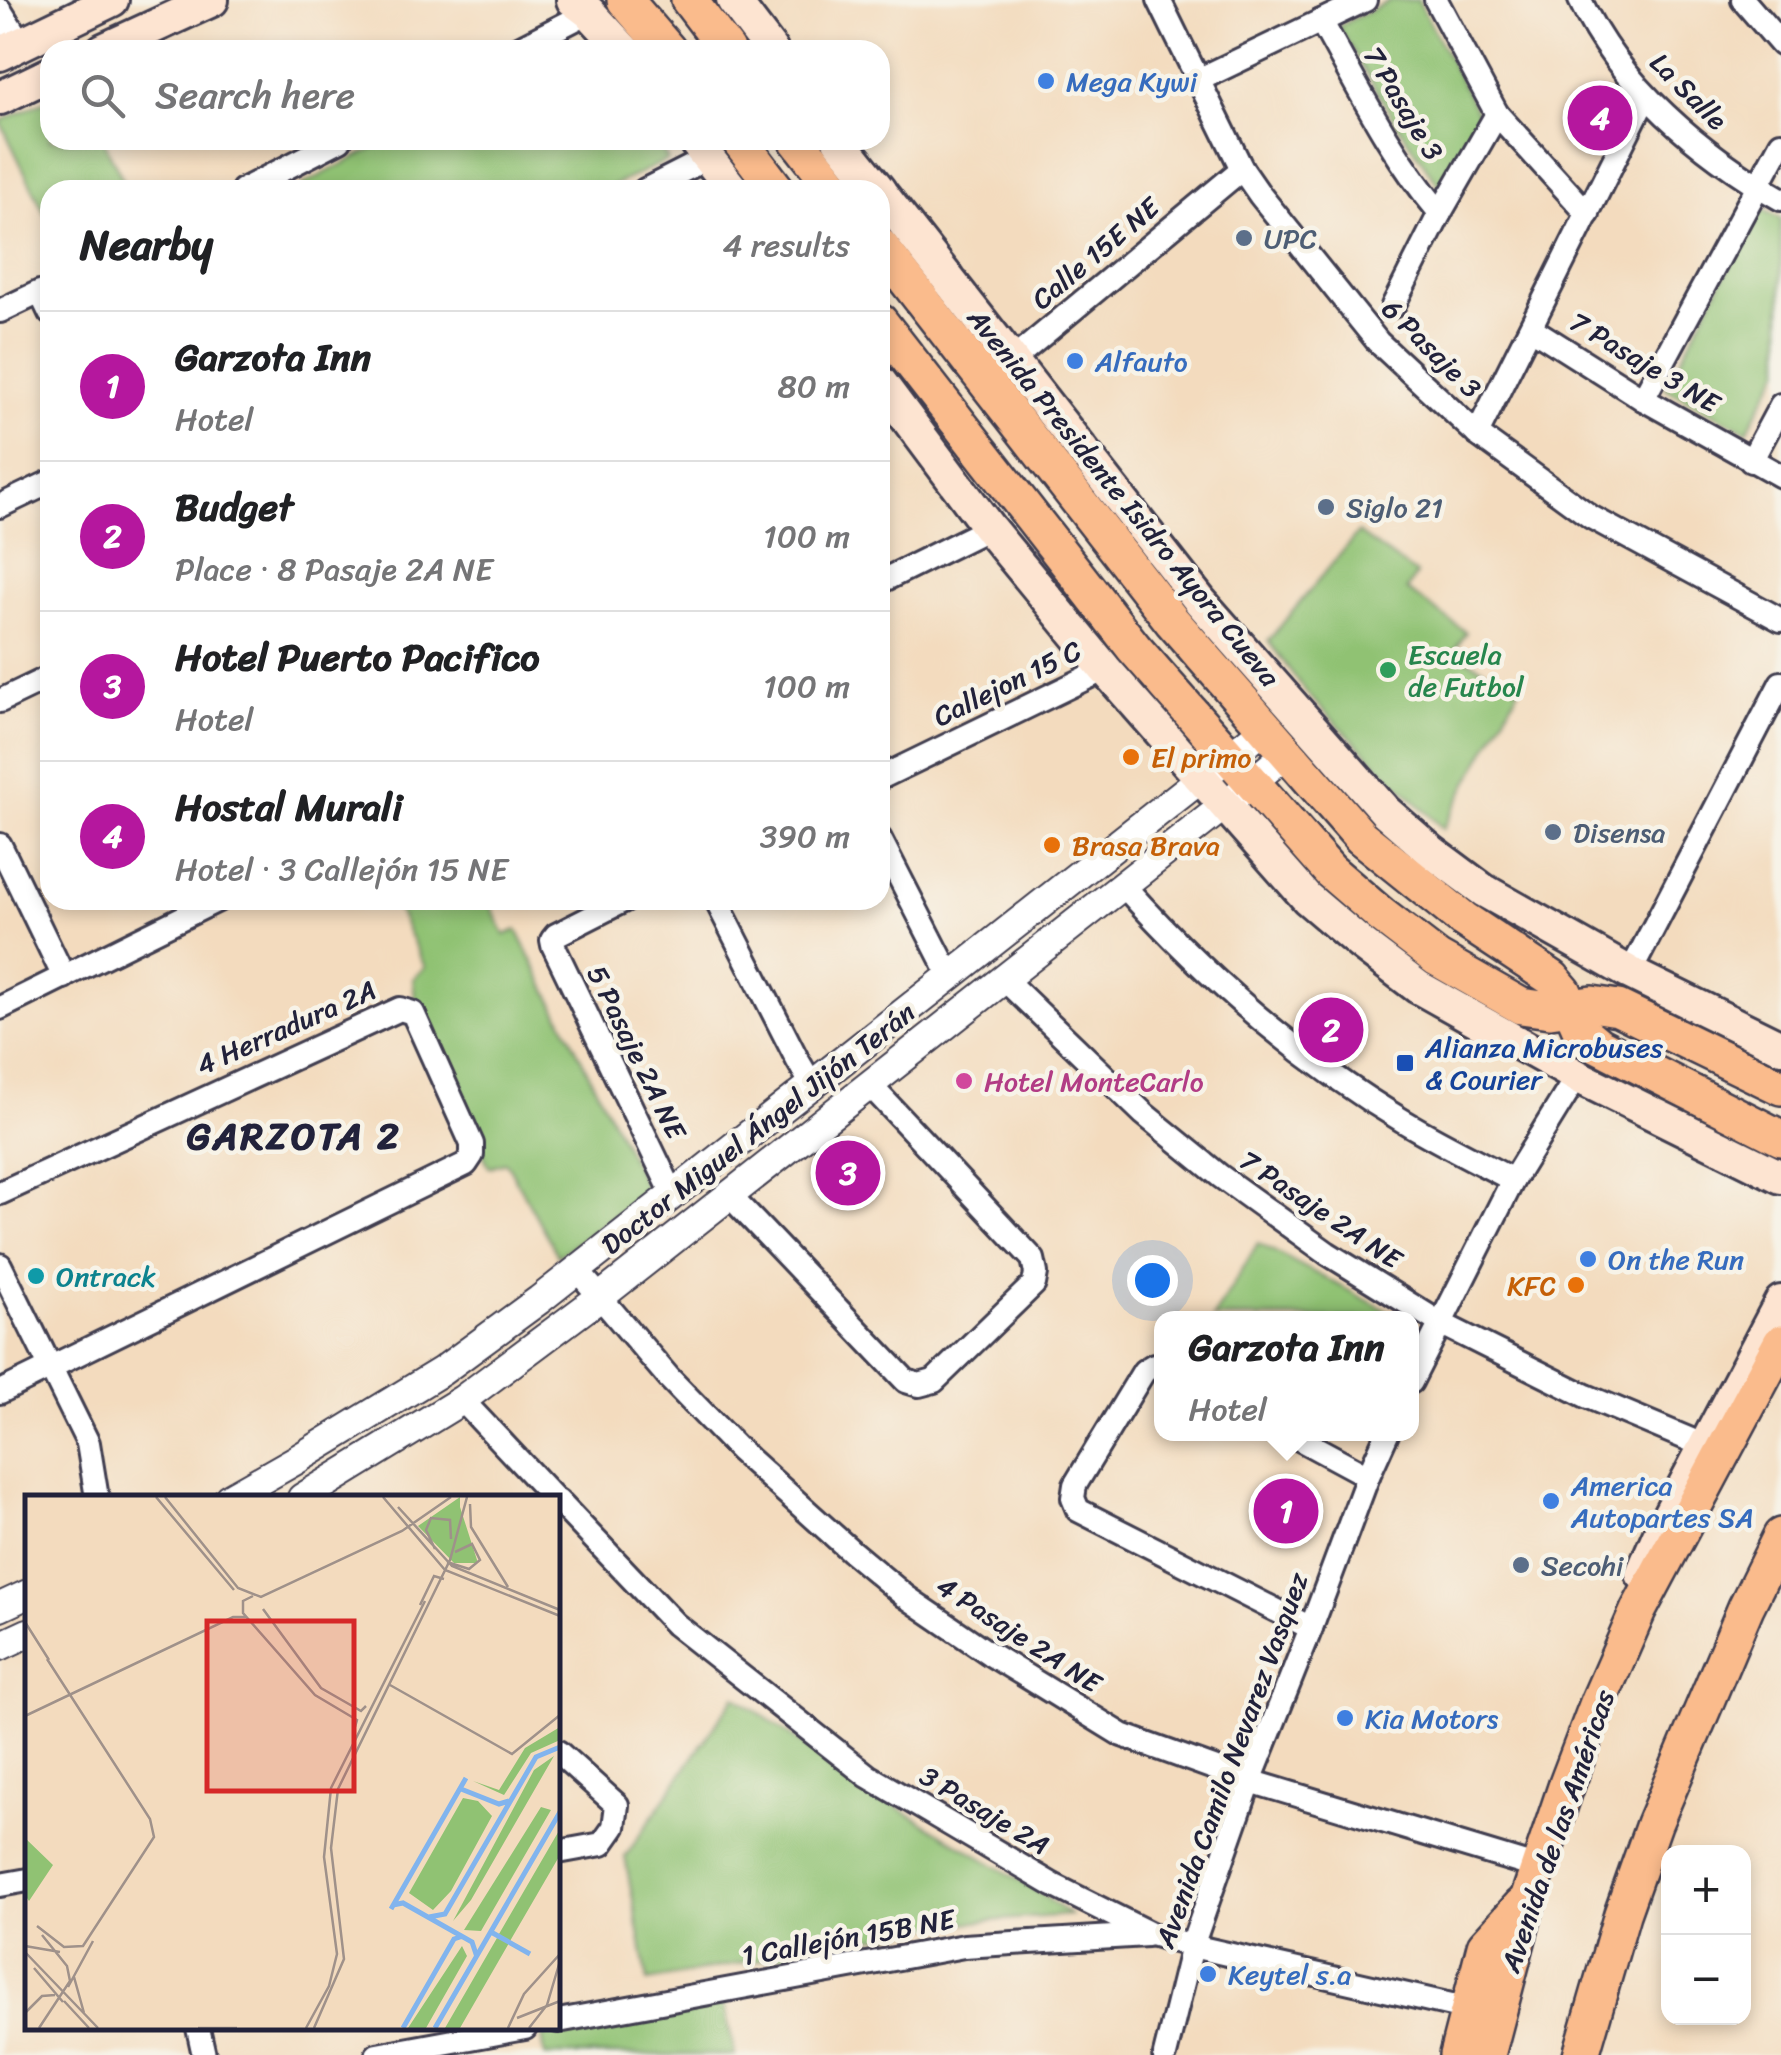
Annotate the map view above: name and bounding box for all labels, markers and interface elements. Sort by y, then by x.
street label: 7 Pasaje 3 [1350,36,1457,170]
search box [40,40,890,150]
street label: La Salle [1638,40,1740,142]
place label: Mega Kywi [1066,57,1199,106]
text: Search here [155,62,355,129]
icon: search [75,68,130,123]
marker: Mega Kywi [1035,70,1057,92]
pin: 4 [1568,80,1632,156]
street label: Calle 15E NE [1020,184,1172,322]
text: Nearby [80,208,213,282]
place label: UPC [1264,214,1317,263]
text: 4 results [722,217,850,274]
marker: UPC [1233,227,1255,249]
street label: 6 Pasaje 3 [1370,286,1494,410]
street label: Avenida Presidente Isidro Ayora Cueva [954,296,1293,699]
street label: 7 Pasaje 3 NE [1560,298,1731,428]
text: Garzota Inn [175,324,371,391]
place label: Alfauto [1094,337,1188,386]
marker: Alfauto [1064,350,1086,372]
text: 1 [106,358,119,415]
text: 80 m [778,358,850,415]
text: Hotel [175,391,253,448]
text: Budget [175,474,293,541]
place label: Siglo 21 [1346,483,1443,532]
marker: Siglo 21 [1315,496,1337,518]
text: 2 [103,508,122,565]
text: 100 m [763,508,850,565]
text: Place · 8 Pasaje 2A NE [175,541,493,598]
text: Hotel Puerto Pacifico [175,624,540,691]
street label: Callejon 15 C [924,626,1090,741]
place label: Escuela de Futbol [1408,630,1525,711]
text: 3 [104,658,121,715]
text: 100 m [763,658,850,715]
marker: Escuela de Futbol [1377,659,1399,681]
text: Hotel [175,691,253,748]
place label: El primo [1151,733,1252,782]
marker: El primo [1120,746,1142,768]
text: Hostal Murali [175,774,402,841]
text: 4 [102,808,123,865]
text: 390 m [760,808,850,865]
place label: Disensa [1573,808,1665,857]
place label: Brasa Brava [1072,821,1220,870]
marker: Disensa [1542,821,1564,843]
marker: Brasa Brava [1041,834,1063,856]
text: Hotel · 3 Callejón 15 NE [175,841,508,898]
street label: 5 Pasaje 2A NE [573,957,701,1149]
street label: 4 Herradura 2A [188,966,384,1089]
street label: Doctor Miguel Ángel Jijón Terán [590,989,927,1267]
pin: 2 [1298,992,1364,1068]
place label: Alianza Microbuses & Courier [1424,1023,1663,1104]
marker: Alianza Microbuses & Courier [1394,1052,1416,1074]
place label: Hotel MonteCarlo [984,1057,1204,1106]
marker: Hotel MonteCarlo [953,1070,975,1092]
district label: GARZOTA 2 [187,1103,401,1170]
pin: 3 [816,1136,880,1210]
street label: 7 Pasaje 2A NE [1229,1137,1414,1283]
place label: On the Run [1608,1235,1744,1284]
marker: On the Run [1577,1248,1599,1270]
place label: Ontrack [56,1252,156,1301]
your location [1127,1255,1178,1306]
place label: KFC [1507,1261,1556,1310]
marker: Ontrack [25,1265,47,1287]
marker: KFC [1565,1274,1587,1296]
popup [1154,1311,1419,1441]
text: Garzota Inn [1189,1314,1384,1381]
text: Hotel [1189,1381,1267,1438]
place label: America Autopartes SA [1570,1461,1754,1542]
pin: 1 [1254,1474,1318,1548]
marker: America Autopartes SA [1540,1490,1562,1512]
inset map [25,1495,560,2030]
place label: Secohi [1541,1541,1625,1590]
marker: Secohi [1510,1554,1532,1576]
street label: 4 Pasaje 2A NE [926,1562,1113,1707]
street label: Avenida Camilo Nevarez Vasquez [1140,1565,1323,1956]
street label: Avenida de las Américas [1486,1683,1629,1980]
place label: Kia Motors [1365,1694,1499,1743]
marker: Kia Motors [1334,1707,1356,1729]
street label: 3 Pasaje 2A [910,1752,1060,1869]
map controls [1661,1845,1751,2025]
button: + [1661,1845,1751,1935]
street label: 1 Callejón 15B NE [738,1894,960,1980]
button: − [1661,1935,1751,2025]
place label: Keytel s.a [1228,1950,1351,1999]
marker: Keytel s.a [1197,1963,1219,1985]

